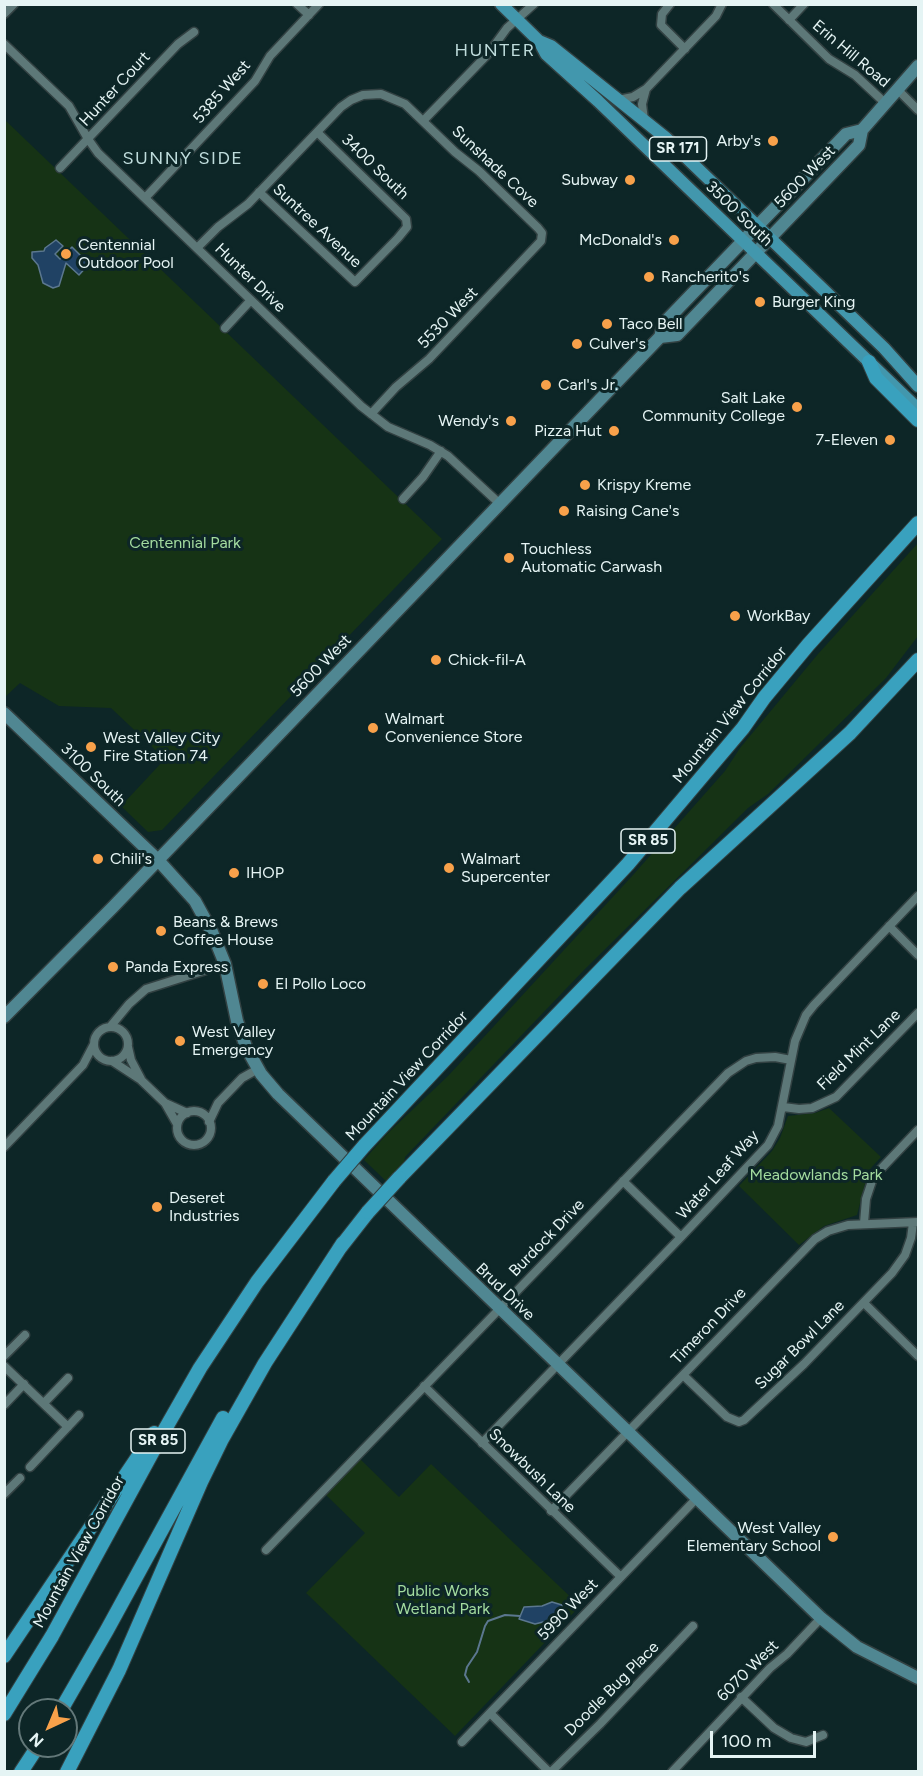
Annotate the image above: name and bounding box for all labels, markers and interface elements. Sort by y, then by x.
street label: Erin Hill Road [808,16,894,92]
district label: HUNTER [454,40,536,62]
street label: Hunter Court [76,48,154,130]
street label: 5385 West [189,56,255,128]
street label: Sunshade Cove [448,122,542,212]
street label: 3400 South [337,130,413,204]
place label: Arby's [717,131,761,151]
marker: Arby's [766,134,780,148]
road number: SR 171 [650,137,706,161]
street label: 5600 West [770,142,840,212]
district label: SUNNY SIDE [123,148,243,170]
place label: Subway [561,170,618,190]
marker: Subway [623,173,637,187]
street label: 3500 South [702,177,776,251]
street label: Suntree Avenue [269,180,365,272]
place label: McDonald's [579,230,662,250]
marker: McDonald's [667,233,681,247]
place label: Centennial Outdoor Pool [78,235,174,273]
street label: Hunter Drive [211,239,289,317]
marker: Centennial Outdoor Pool [59,247,73,261]
place label: Rancherito's [661,267,749,287]
marker: Rancherito's [642,270,656,284]
street label: 5530 West [414,283,482,353]
place label: Burger King [772,292,855,312]
marker: Burger King [753,295,767,309]
place label: Taco Bell [619,314,682,334]
marker: Taco Bell [600,317,614,331]
place label: Culver's [589,334,646,354]
marker: Culver's [570,337,584,351]
place label: Carl's Jr. [558,375,618,395]
marker: Carl's Jr. [539,378,553,392]
place label: Salt Lake Community College [642,388,785,426]
marker: Salt Lake Community College [790,400,804,414]
place label: Wendy's [438,411,499,431]
marker: Wendy's [504,414,518,428]
place label: Pizza Hut [534,421,602,441]
marker: Pizza Hut [607,424,621,438]
place label: 7-Eleven [815,430,878,450]
marker: 7-Eleven [883,433,897,447]
place label: Krispy Kreme [597,475,691,495]
marker: Krispy Kreme [578,478,592,492]
place label: Raising Cane's [576,501,679,521]
marker: Raising Cane's [557,504,571,518]
park label: Centennial Park [129,533,241,553]
place label: Touchless Automatic Carwash [521,539,662,577]
marker: Touchless Automatic Carwash [502,551,516,565]
place label: WorkBay [747,606,810,626]
marker: WorkBay [728,609,742,623]
street label: 5600 West [286,631,356,701]
street label: Mountain View Corridor [669,643,791,787]
place label: Chick-fil-A [448,650,526,670]
marker: Chick-fil-A [429,653,443,667]
place label: Walmart Convenience Store [385,709,522,747]
marker: Walmart Convenience Store [366,721,380,735]
place label: West Valley City Fire Station 74 [103,728,220,766]
street label: 3100 South [57,739,129,811]
marker: West Valley City Fire Station 74 [84,740,98,754]
road number: SR 85 [621,829,675,853]
place label: Chili's [110,849,152,869]
place label: Walmart Supercenter [461,849,550,887]
marker: Chili's [91,852,105,866]
marker: Walmart Supercenter [442,861,456,875]
place label: IHOP [246,863,284,883]
marker: IHOP [227,866,241,880]
place label: Beans & Brews Coffee House [173,912,278,950]
marker: Beans & Brews Coffee House [154,924,168,938]
place label: Panda Express [125,957,228,977]
marker: Panda Express [106,960,120,974]
place label: El Pollo Loco [275,974,366,994]
marker: El Pollo Loco [256,977,270,991]
street label: Field Mint Lane [813,1005,905,1095]
street label: Mountain View Corridor [342,1007,472,1145]
place label: West Valley Emergency [192,1022,275,1060]
marker: West Valley Emergency [173,1034,187,1048]
street label: Water Leaf Way [673,1127,763,1223]
park label: Meadowlands Park [749,1165,883,1185]
place label: Deseret Industries [169,1188,239,1226]
street label: Burdock Drive [505,1195,589,1281]
marker: Deseret Industries [150,1200,164,1214]
street label: Brud Drive [472,1259,538,1325]
street label: Timeron Drive [668,1284,750,1368]
street label: Sugar Bowl Lane [751,1296,849,1394]
street label: Snowbush Lane [485,1425,579,1517]
road number: SR 85 [131,1429,185,1453]
street label: Mountain View Corridor [29,1473,129,1631]
place label: West Valley Elementary School [687,1518,821,1556]
marker: West Valley Elementary School [826,1530,840,1544]
street label: 5990 West [534,1575,602,1645]
park label: Public Works Wetland Park [396,1581,490,1619]
street label: 6070 West [713,1636,783,1706]
street label: Doodle Bug Place [561,1638,663,1740]
north arrow [18,1698,78,1758]
scale bar [713,1719,820,1757]
text: N [25,1729,48,1751]
text: 100 m [721,1730,771,1752]

